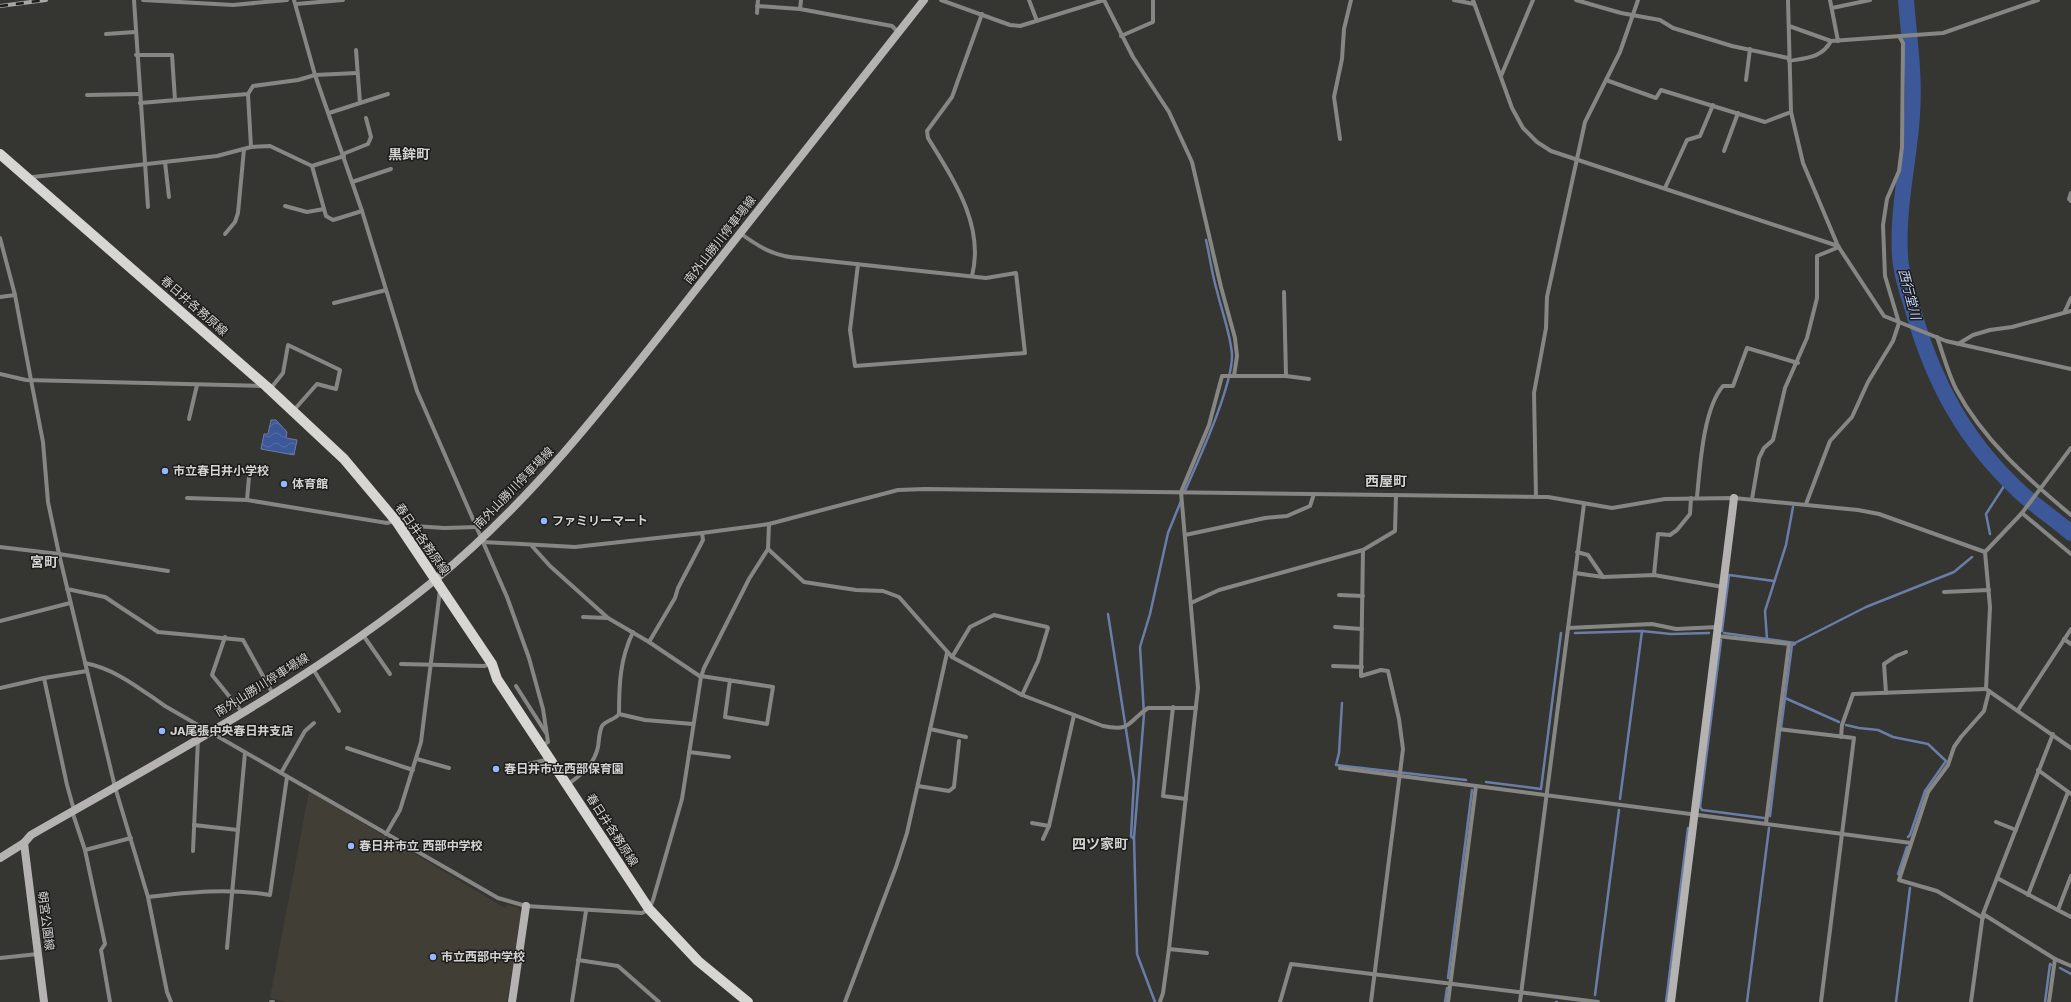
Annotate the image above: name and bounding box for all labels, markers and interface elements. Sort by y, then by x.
district label: 黒鉾町 [388,146,430,162]
street label: 南外山勝川停車場線 [681,193,759,287]
water label: 西行堂川 [1896,267,1924,323]
street label: 春日井各務原線 [158,273,230,339]
street label: 南外山勝川停車場線 [471,444,557,532]
place label: 市立春日井小学校 [173,464,269,478]
marker: 市立春日井小学校 [160,466,170,476]
district label: 西屋町 [1365,473,1407,489]
place label: 体育館 [292,477,328,491]
marker: 体育館 [279,479,289,489]
street label: 春日井各務原線 [392,501,452,577]
place label: ファミリーマート [552,514,648,528]
marker: ファミリーマート [539,516,549,526]
district label: 宮町 [30,554,58,570]
street label: 南外山勝川停車場線 [212,650,312,720]
place label: JA尾張中央春日井支店 [170,724,293,738]
marker: JA尾張中央春日井支店 [157,726,167,736]
place label: 春日井市立西部保育園 [504,762,624,776]
marker: 春日井市立西部保育園 [491,764,501,774]
street label: 春日井各務原線 [583,791,641,869]
district label: 四ツ家町 [1072,836,1128,852]
place label: 春日井市立 西部中学校 [359,839,482,853]
marker: 春日井市立 西部中学校 [346,841,356,851]
street label: 朝宮公園線 [35,890,57,952]
place label: 市立西部中学校 [441,950,525,964]
marker: 市立西部中学校 [428,952,438,962]

